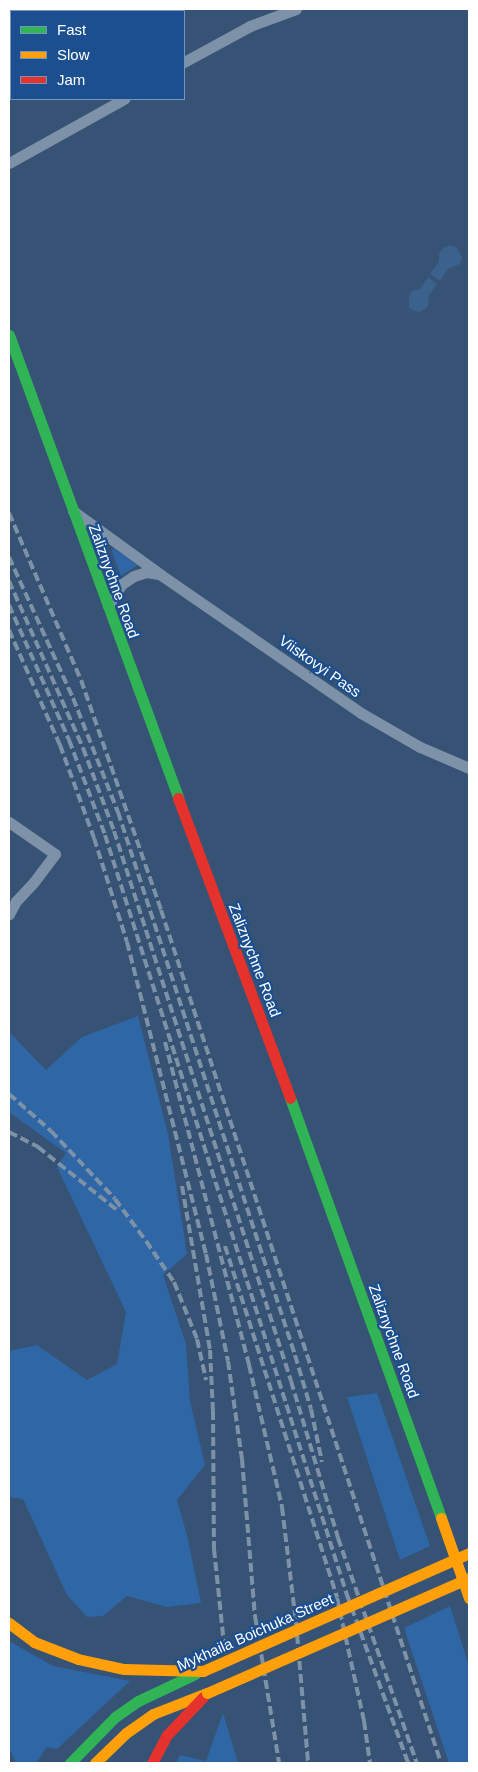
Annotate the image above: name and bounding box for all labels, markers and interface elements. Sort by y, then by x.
legend [10,10,185,100]
text: Fast [57,21,86,38]
text: Slow [57,46,90,63]
text: Jam [57,71,85,88]
street label: Zaliznychne Road [85,522,143,640]
street label: Viiskovyi Pass [276,631,364,701]
street label: Zaliznychne Road [225,901,285,1019]
street label: Zaliznychne Road [365,1282,423,1400]
street label: Mykhaila Boichuka Street [174,1589,336,1675]

